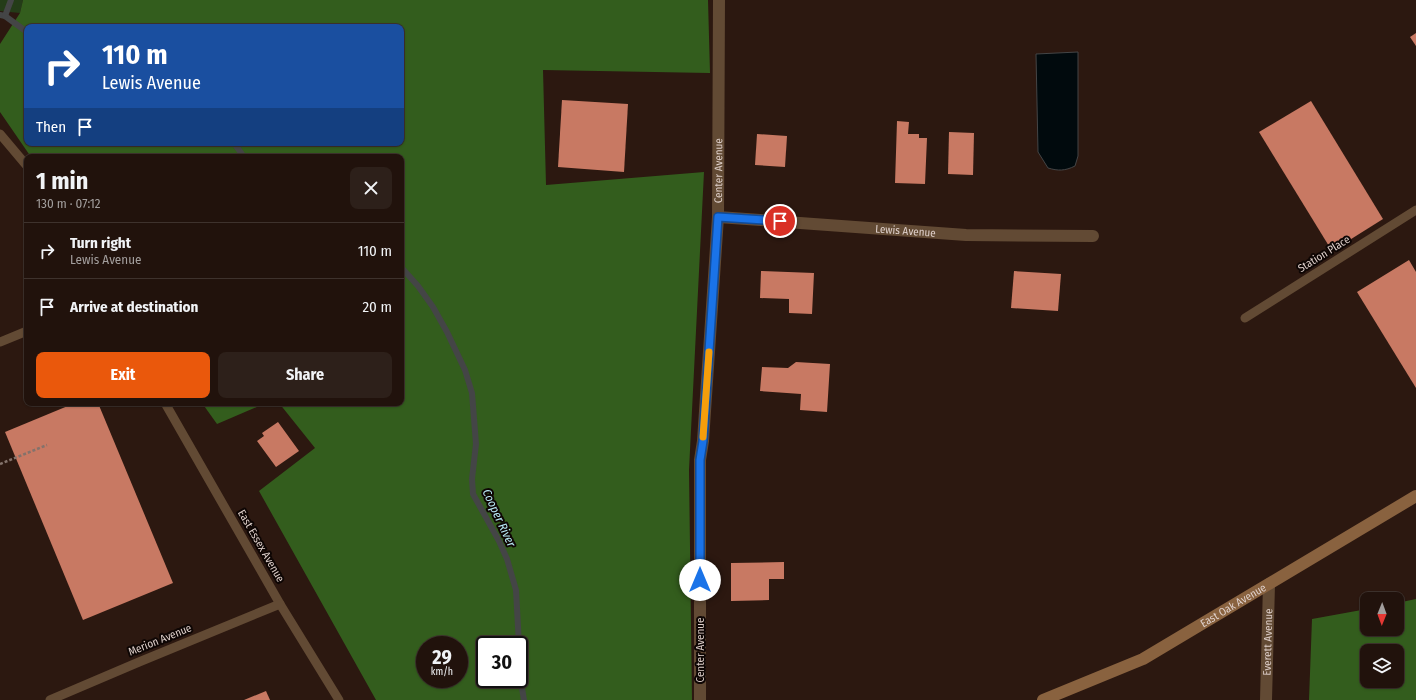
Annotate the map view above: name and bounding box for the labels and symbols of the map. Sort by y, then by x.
street label: Center Avenue [712,138,725,203]
pin [763,204,797,238]
street label: Lewis Avenue [875,222,936,239]
street label: Station Place [1296,233,1352,275]
water label: Cooper River [480,487,519,550]
street label: East Essex Avenue [235,508,287,584]
position arrow [679,559,721,601]
street label: East Oak Avenue [1198,581,1268,630]
north arrow [1360,592,1404,636]
street label: Everett Avenue [1260,608,1275,676]
street label: Center Avenue [694,618,707,682]
street label: Merion Avenue [126,621,194,659]
speed limit sign: 30 [476,636,528,688]

